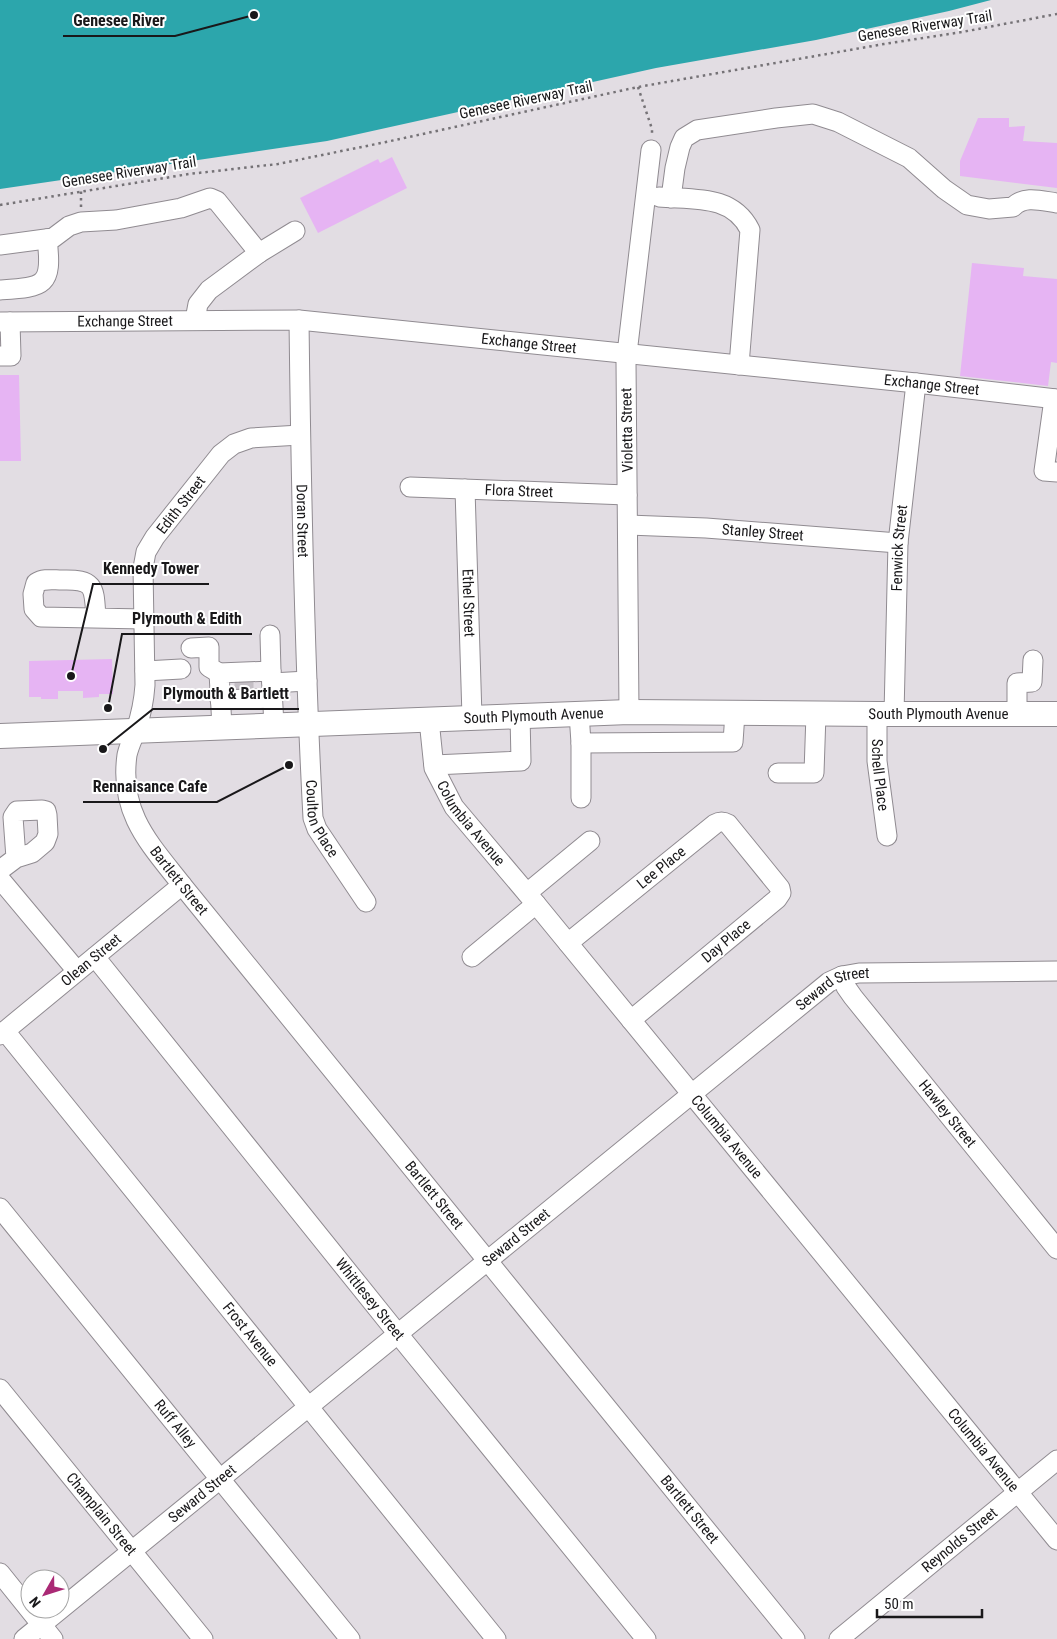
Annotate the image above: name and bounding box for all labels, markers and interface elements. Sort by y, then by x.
callout: Genesee River [63,5,175,36]
street label: Genesee Riverway Trail [857,6,993,46]
text: Genesee River [73,11,165,30]
street label: Genesee Riverway Trail [458,77,594,123]
street label: Genesee Riverway Trail [61,152,197,192]
street label: Exchange Street [77,312,173,330]
street label: Exchange Street [480,330,577,357]
street label: Exchange Street [883,371,980,399]
street label: Violetta Street [617,388,637,472]
street label: Edith Street [153,472,209,538]
street label: Flora Street [484,481,553,501]
street label: Doran Street [292,484,312,558]
street label: Fenwick Street [888,504,911,592]
street label: Stanley Street [721,520,804,545]
callout: Kennedy Tower [93,553,209,584]
text: Kennedy Tower [103,559,199,578]
street label: Ethel Street [458,569,479,637]
callout: Plymouth & Edith [122,603,252,634]
text: Plymouth & Edith [132,609,242,628]
callout: Plymouth & Bartlett [153,678,299,709]
text: Plymouth & Bartlett [163,684,289,703]
street label: South Plymouth Avenue [463,704,604,727]
street label: South Plymouth Avenue [868,705,1009,723]
street label: Schell Place [868,739,893,812]
callout: Rennaisance Cafe [83,771,217,802]
text: Rennaisance Cafe [93,777,208,796]
street label: Columbia Avenue [433,778,509,870]
street label: Coulton Place [302,779,342,861]
street label: Lee Place [633,842,689,893]
street label: Bartlett Street [146,843,212,919]
street label: Day Place [698,915,754,967]
street label: Olean Street [57,930,125,990]
street label: Seward Street [792,964,870,1014]
street label: Hawley Street [915,1076,980,1151]
street label: Columbia Avenue [687,1091,766,1182]
street label: Bartlett Street [401,1157,467,1233]
street label: Seward Street [478,1205,554,1270]
street label: Whittlesey Street [332,1254,408,1344]
street label: Frost Avenue [219,1299,281,1370]
street label: Ruff Alley [150,1396,200,1452]
street label: Columbia Avenue [944,1405,1023,1496]
street label: Seward Street [165,1461,240,1527]
street label: Champlain Street [62,1469,141,1559]
street label: Bartlett Street [657,1472,723,1547]
street label: Reynolds Street [918,1504,1001,1576]
north arrow [20,1569,70,1619]
scale bar [877,1586,982,1618]
text: N [26,1594,44,1611]
text: 50 m [884,1595,914,1613]

